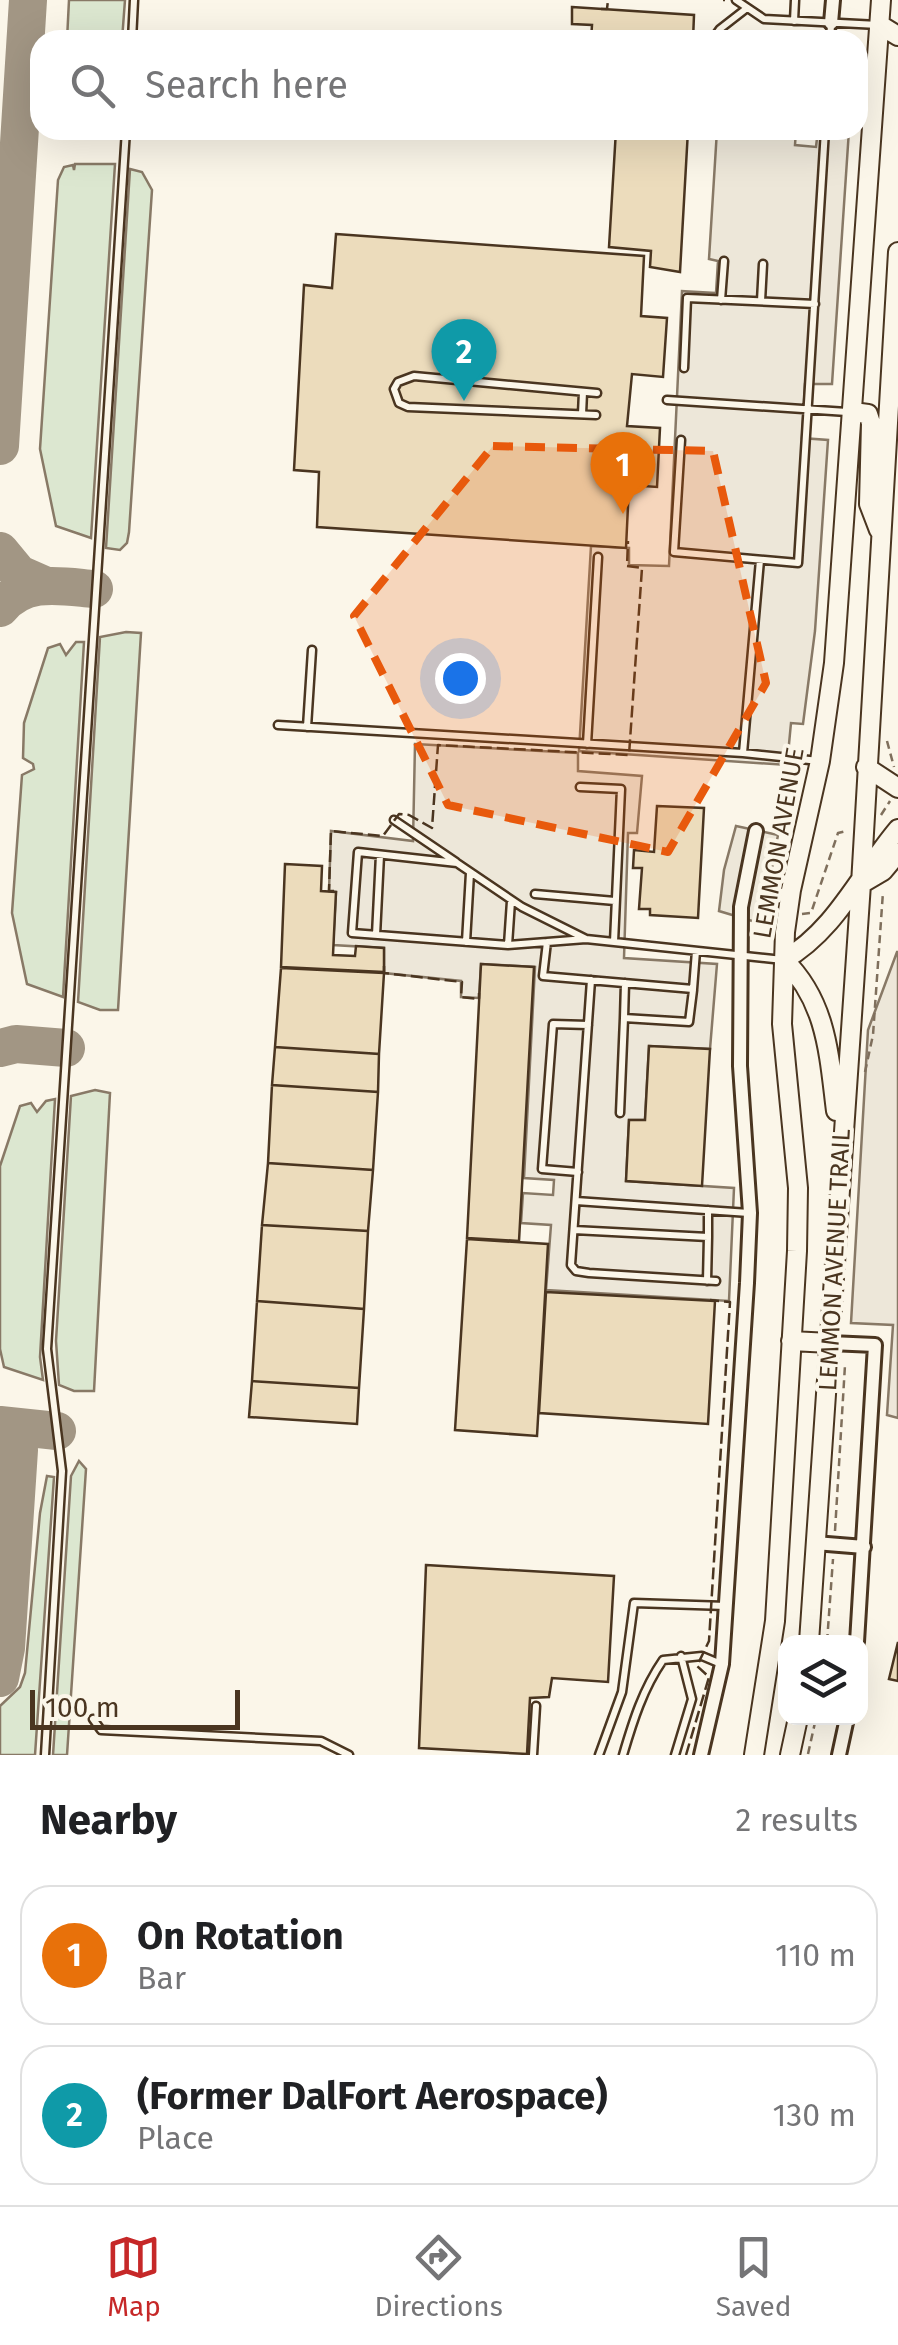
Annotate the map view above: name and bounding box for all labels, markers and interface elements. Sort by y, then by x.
search box [30,30,868,140]
icon: search [65,58,120,113]
text: Search here [145,62,348,108]
pin: 2 [432,318,496,401]
pin: 1 [590,432,656,514]
your location [435,653,486,704]
street label: LEMMON AVENUE [747,745,811,941]
street label: LEMMON AVENUE TRAIL [813,1128,857,1392]
map controls [778,1635,868,1725]
button: layers [778,1635,868,1725]
scale bar [30,1685,240,1730]
text: 100 m [45,1691,120,1724]
text: Nearby [40,1795,177,1845]
text: 2 results [735,1801,858,1839]
text: On Rotation [137,1913,344,1959]
text: 1 [67,1936,82,1974]
text: 110 m [775,1936,856,1974]
text: Bar [137,1959,186,1997]
text: (Former DalFort Aerospace) [137,2073,608,2119]
text: 2 [66,2096,83,2134]
text: 130 m [772,2096,856,2134]
text: Place [137,2119,214,2157]
tab: Map [106,2230,161,2323]
tab: Directions [374,2230,503,2323]
tab: Saved [716,2230,792,2323]

